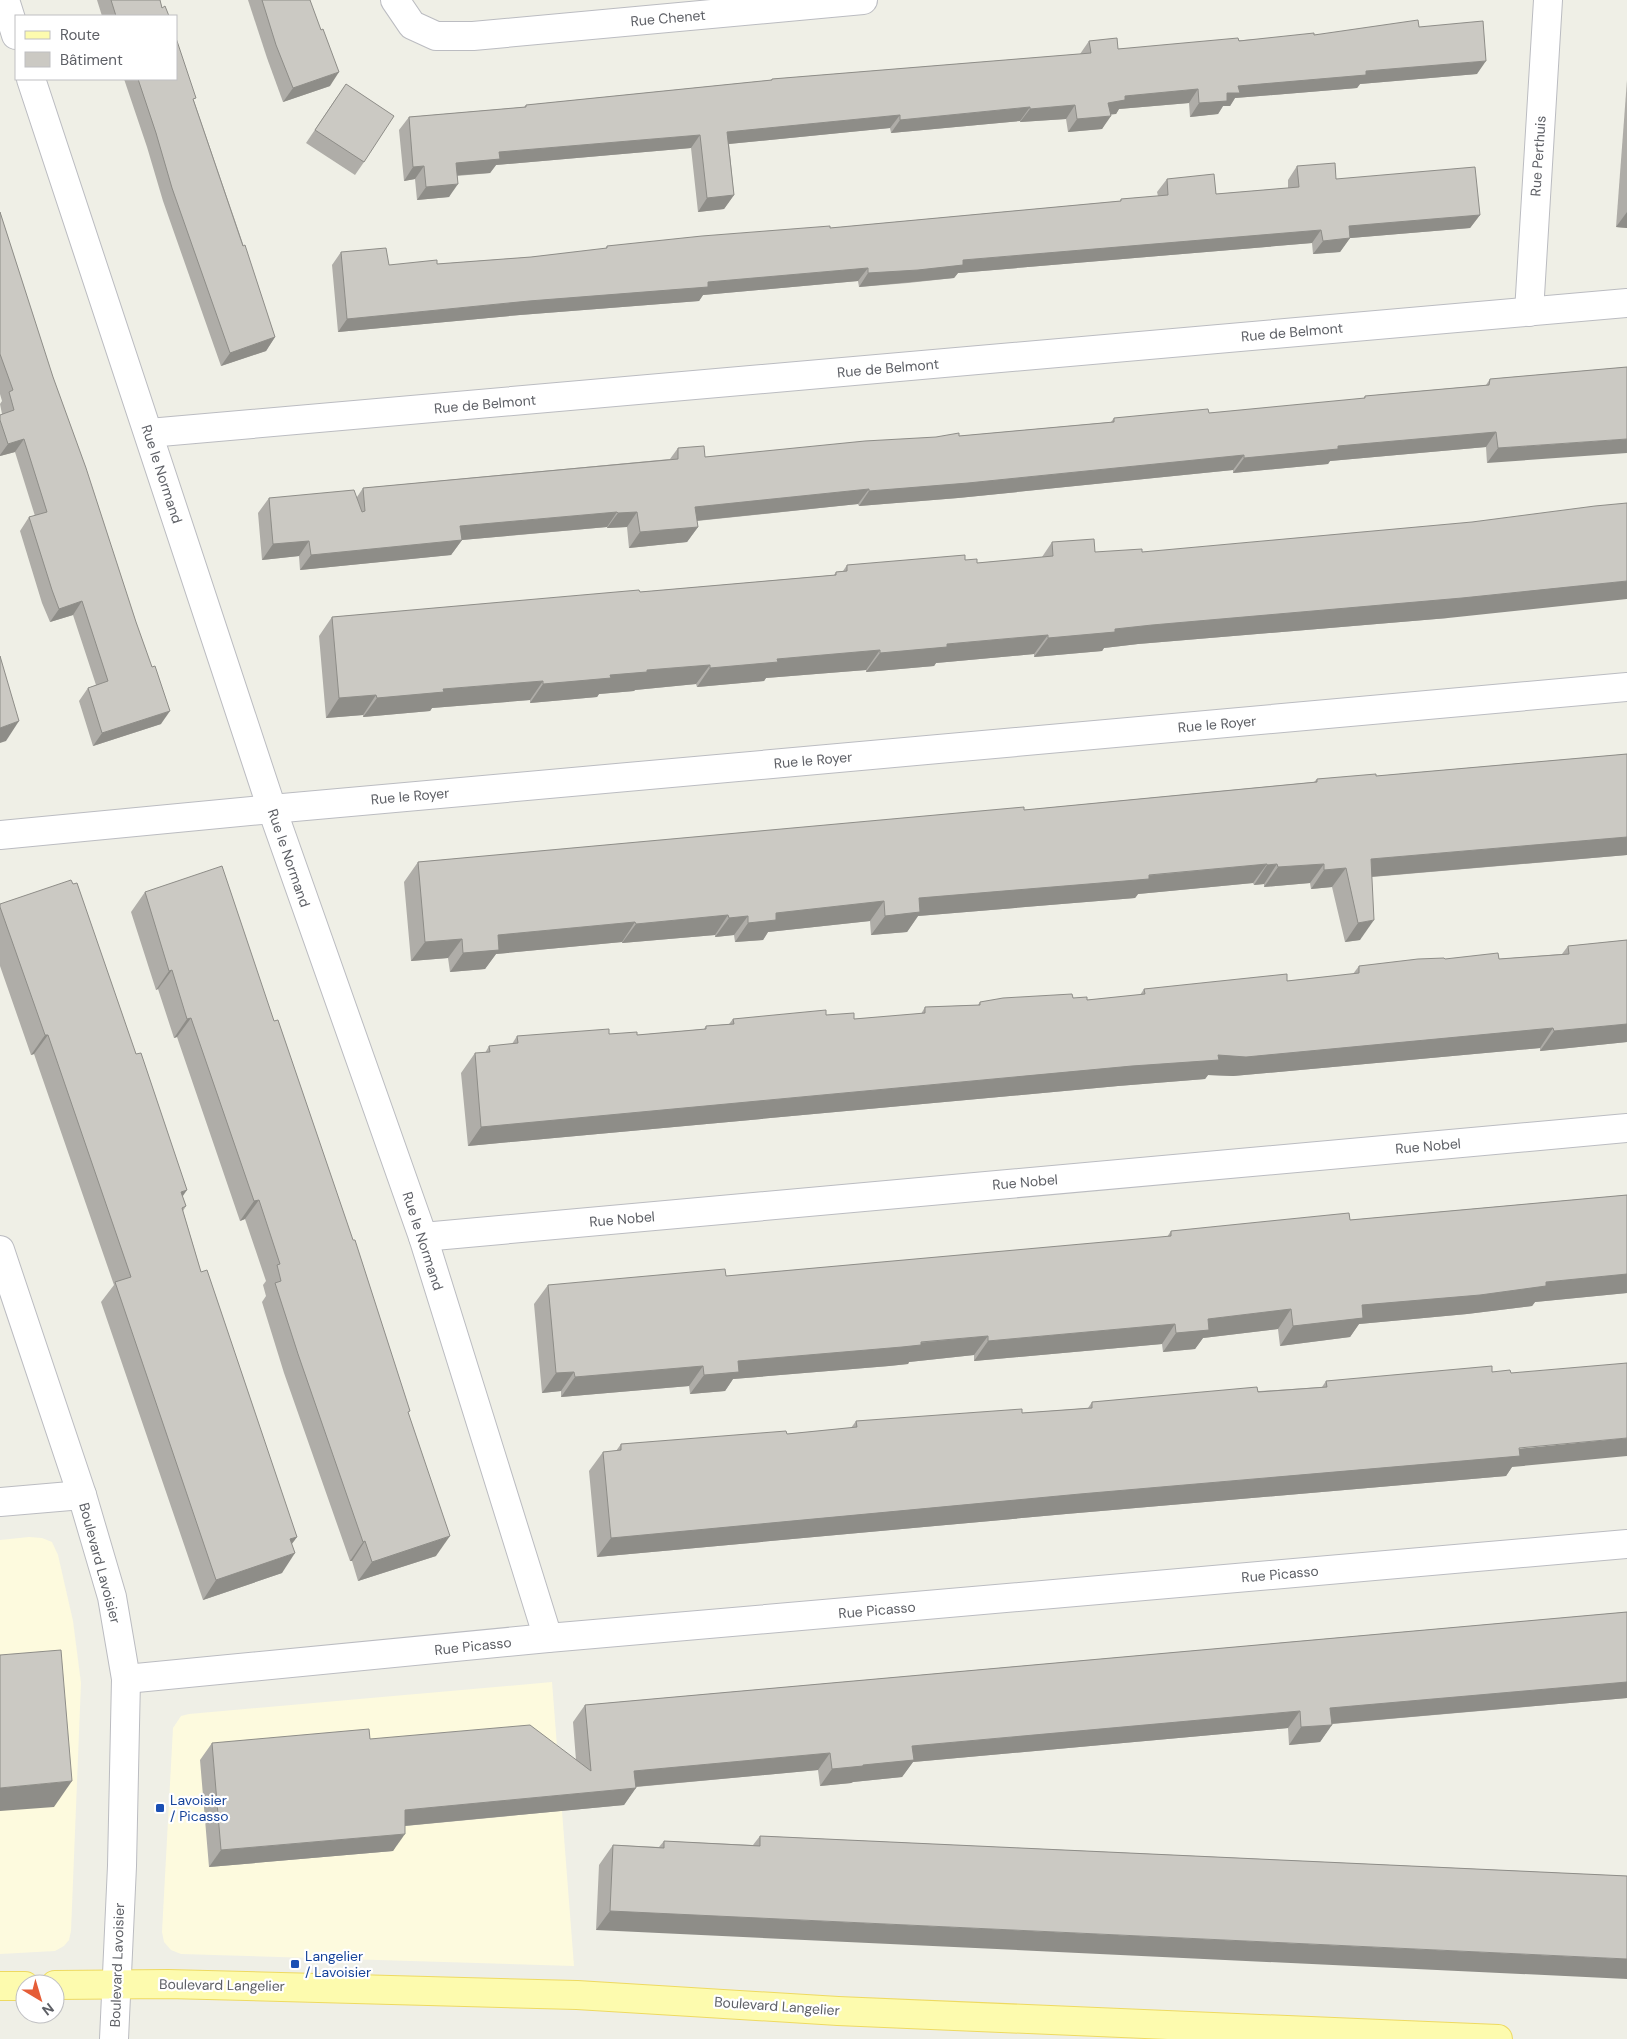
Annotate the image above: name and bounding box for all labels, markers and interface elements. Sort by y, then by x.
street label: Rue Chenet [630,6,706,30]
legend [15,15,178,80]
text: Route [60,25,100,45]
text: Bâtiment [60,50,123,70]
street label: Rue Perthuis [1526,115,1550,197]
street label: Rue de Belmont [1240,319,1344,345]
street label: Rue de Belmont [836,355,940,381]
street label: Rue de Belmont [433,391,537,417]
street label: Rue le Normand [138,422,186,526]
street label: Rue le Royer [1177,712,1257,736]
street label: Rue le Royer [773,748,853,772]
street label: Rue le Royer [370,784,450,808]
street label: Rue le Normand [264,806,314,910]
street label: Rue Nobel [1394,1134,1462,1158]
street label: Rue Nobel [991,1170,1059,1194]
street label: Rue le Normand [399,1189,447,1293]
street label: Rue Nobel [588,1207,656,1231]
street label: Boulevard Lavoisier [75,1501,125,1625]
street label: Rue Picasso [1241,1562,1319,1586]
street label: Rue Picasso [838,1598,916,1622]
street label: Rue Picasso [434,1633,512,1659]
place label: Lavoisier / Picasso [170,1791,229,1825]
marker: Lavoisier / Picasso [154,1802,166,1814]
street label: Boulevard Lavoisier [106,1902,128,2028]
place label: Langelier / Lavoisier [305,1947,371,1981]
marker: Langelier / Lavoisier [289,1958,301,1970]
north arrow [15,1974,65,2024]
street label: Boulevard Langelier [159,1975,285,1995]
street label: Boulevard Langelier [714,1993,840,2019]
text: N [38,1999,58,2019]

